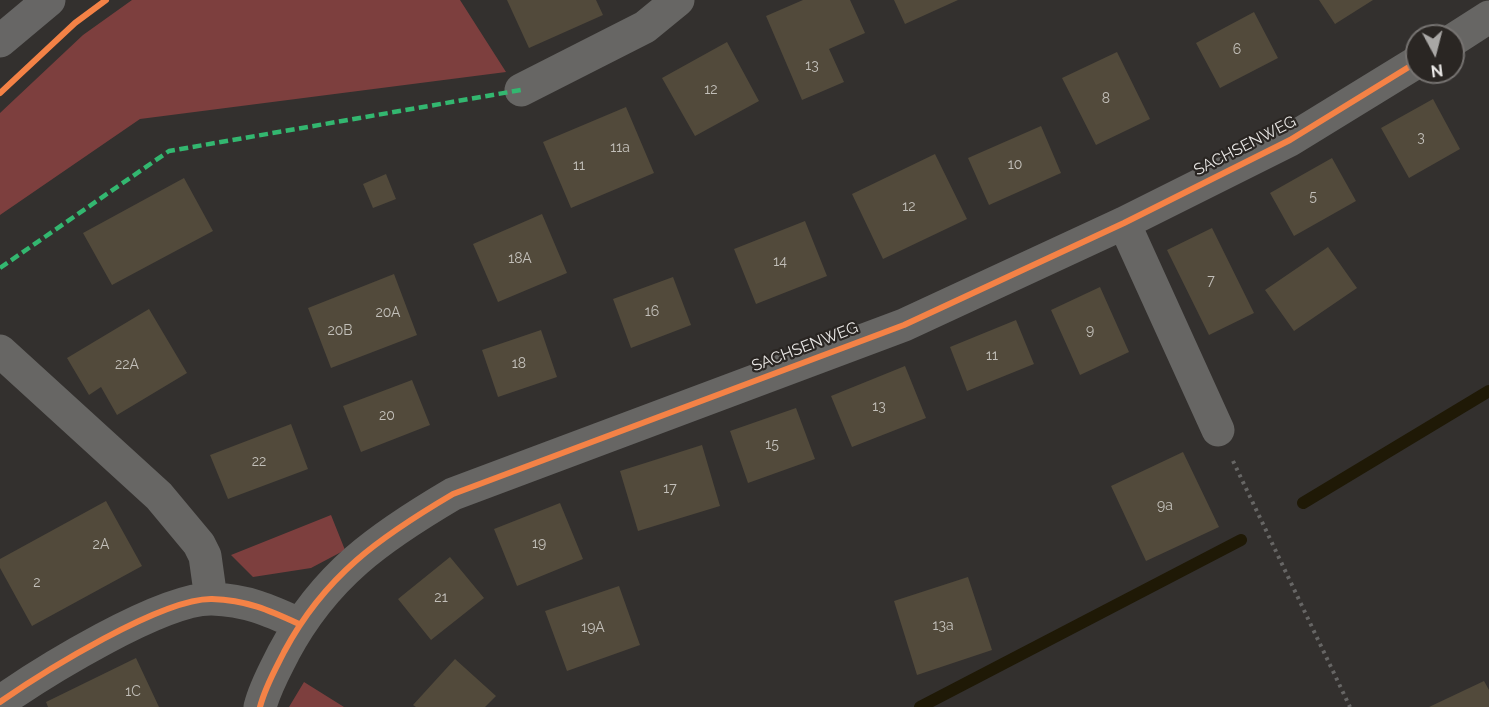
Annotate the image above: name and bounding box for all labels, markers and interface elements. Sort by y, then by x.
north arrow [1405,24,1465,84]
house number: 6 [1233,42,1241,58]
house number: 13 [805,58,819,74]
text: N [1430,60,1444,81]
house number: 12 [704,82,718,98]
house number: 8 [1102,91,1110,107]
street label: SACHSENWEG [1191,112,1299,180]
house number: 3 [1417,130,1425,146]
house number: 11a [610,140,630,156]
house number: 10 [1008,157,1022,173]
house number: 11 [573,158,585,174]
house number: 5 [1309,189,1317,205]
house number: 12 [902,199,916,215]
house number: 18A [508,251,532,267]
house number: 14 [773,254,787,270]
house number: 7 [1207,273,1215,289]
house number: 16 [645,304,659,320]
house number: 20A [375,305,401,321]
street label: SACHSENWEG [749,318,861,376]
house number: 20B [327,323,353,339]
house number: 9 [1086,323,1094,339]
house number: 11 [986,348,998,364]
house number: 18 [512,356,526,372]
house number: 22A [115,357,139,373]
house number: 13 [872,399,886,415]
house number: 20 [379,408,395,424]
house number: 15 [765,437,779,453]
house number: 22 [252,454,266,470]
house number: 17 [663,481,677,497]
house number: 9a [1157,498,1173,514]
house number: 19 [532,536,546,552]
house number: 2A [93,537,109,553]
house number: 2 [33,575,41,591]
house number: 21 [434,590,448,606]
house number: 13a [932,618,954,634]
house number: 19A [581,620,605,636]
house number: 1C [125,684,141,700]

